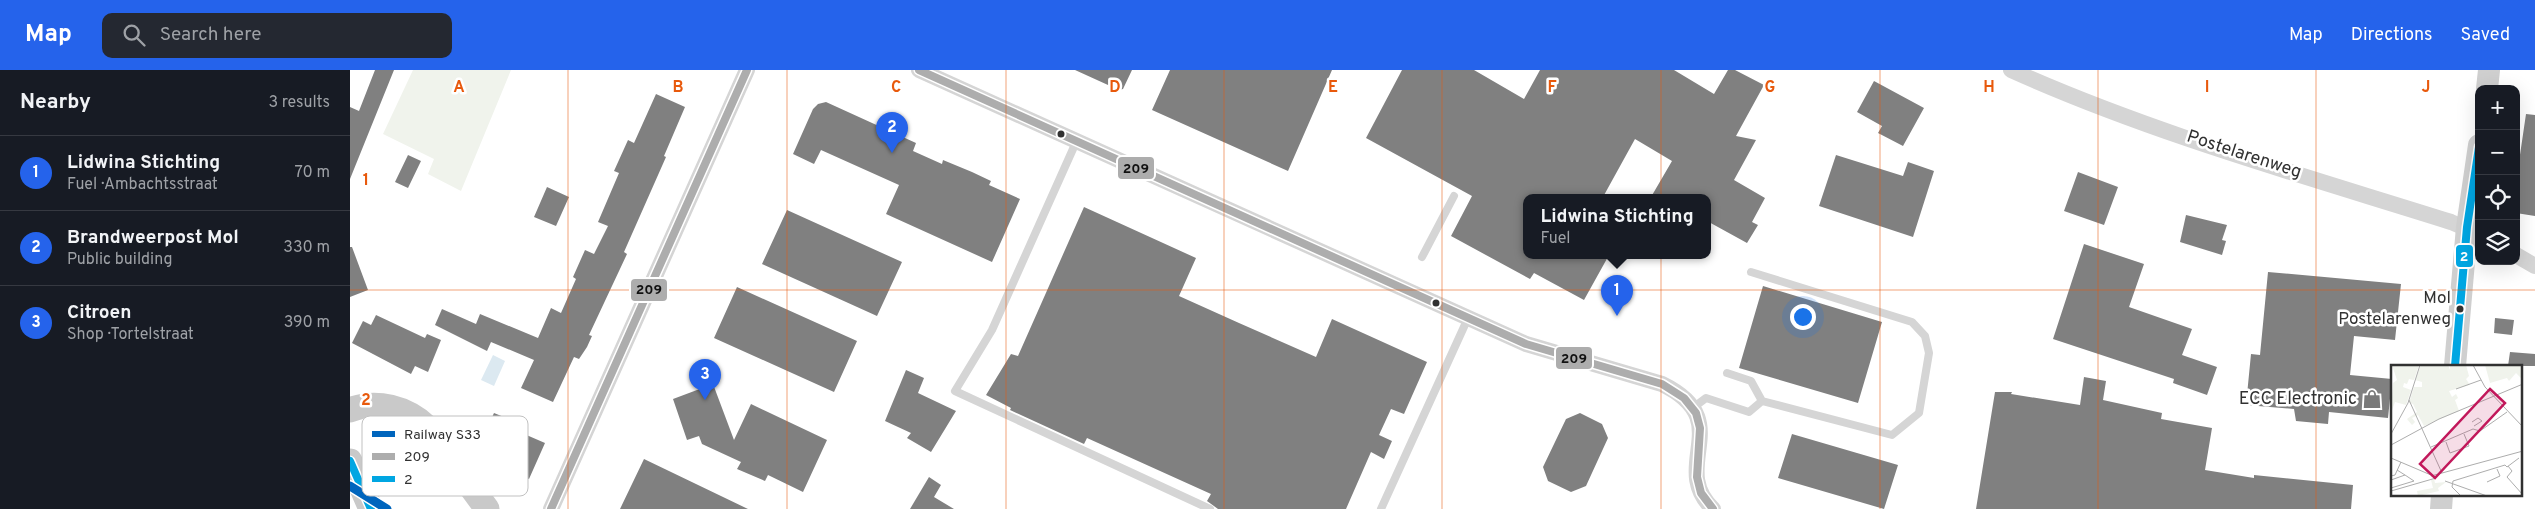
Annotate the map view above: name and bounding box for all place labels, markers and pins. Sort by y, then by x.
pin: 2 [876,112,908,153]
unlabelled marker [1056,129,1066,139]
pin: 1 [1601,275,1633,316]
place label: Mol Postelarenweg [2338,288,2451,331]
unlabelled marker [1431,298,1441,308]
marker: Mol Postelarenweg [2455,304,2465,314]
pin: 3 [689,359,721,400]
place label: ECC Electronic [2239,388,2357,411]
shop icon: ECC Electronic [2361,388,2383,410]

